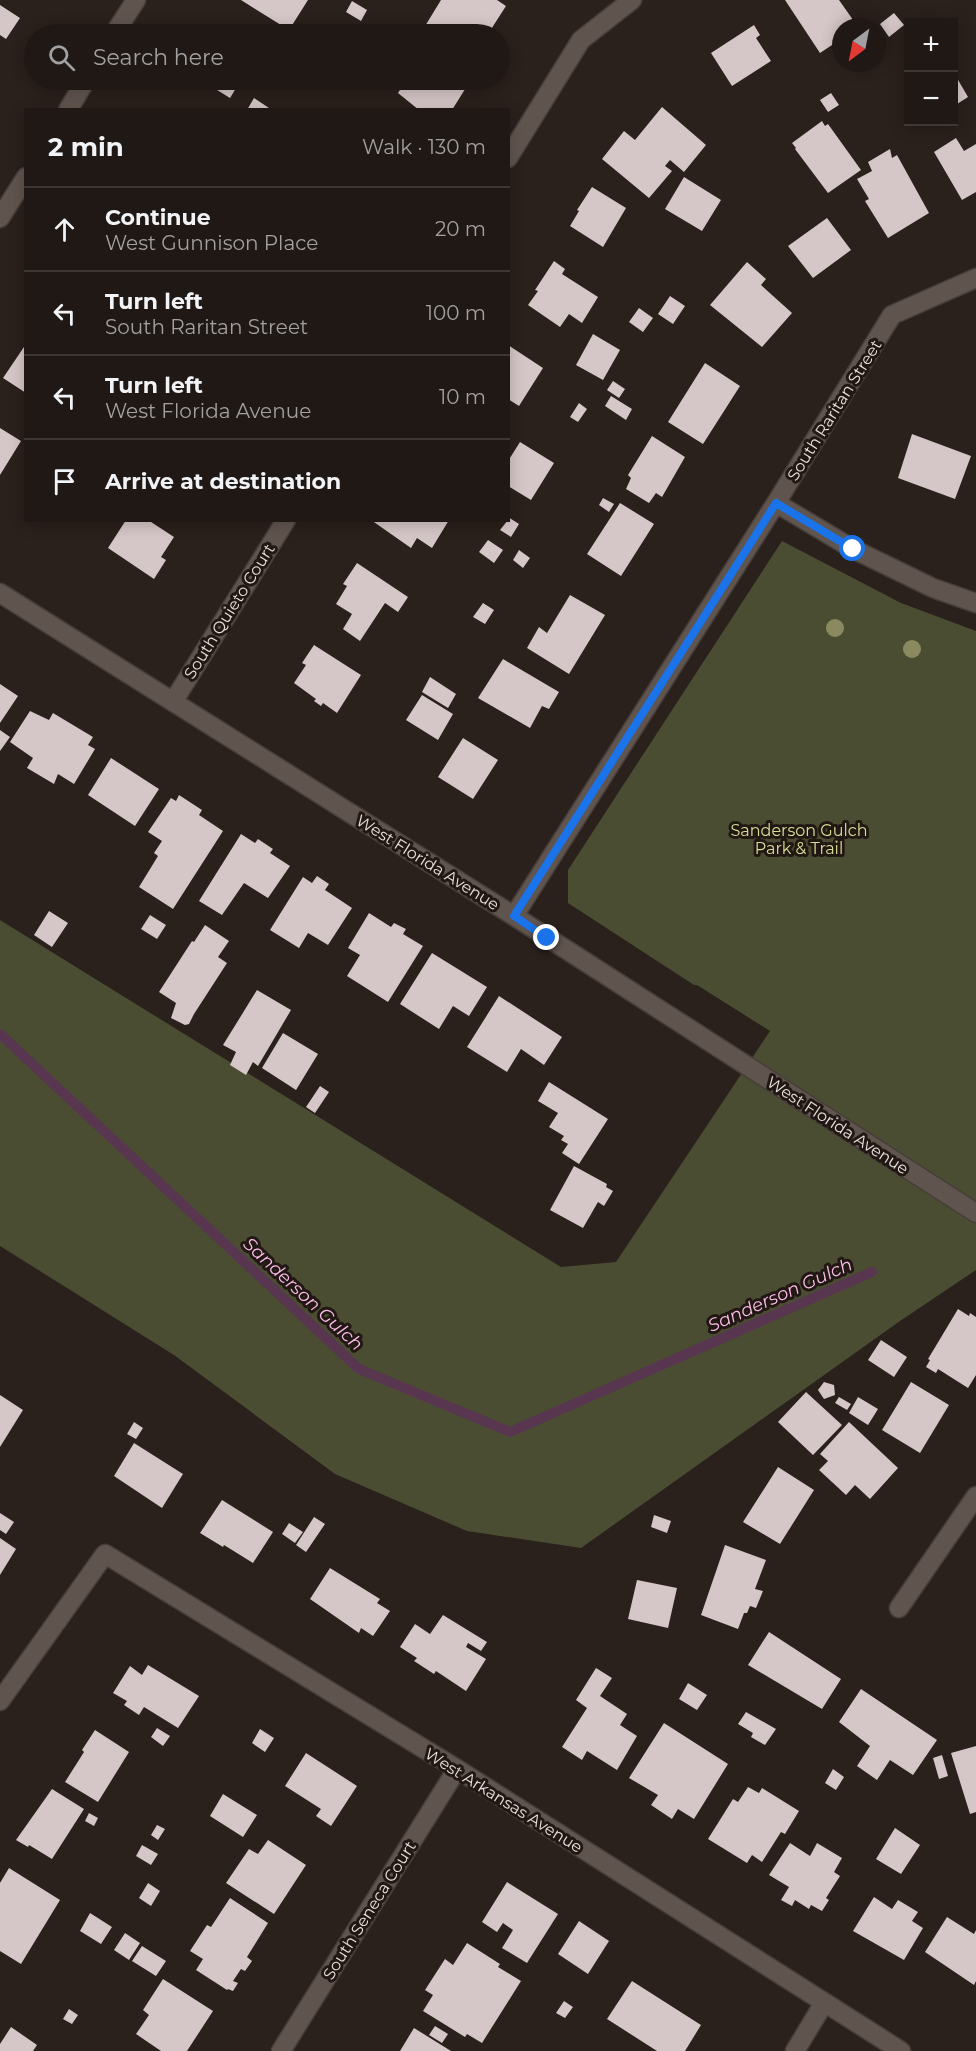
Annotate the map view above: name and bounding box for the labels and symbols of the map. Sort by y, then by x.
north arrow [832,18,886,72]
street label: South Raritan Street [783,336,886,484]
route start [839,535,865,561]
street label: South Quieto Court [180,540,279,682]
street label: West Florida Avenue [353,811,503,914]
park label: Sanderson Gulch Park & Trail [731,821,867,858]
route end [533,924,559,950]
street label: West Florida Avenue [763,1073,912,1178]
water label: Sanderson Gulch [239,1233,367,1355]
water label: Sanderson Gulch [704,1253,856,1337]
street label: West Arkansas Avenue [421,1744,586,1857]
street label: South Seneca Court [319,1837,420,1983]

